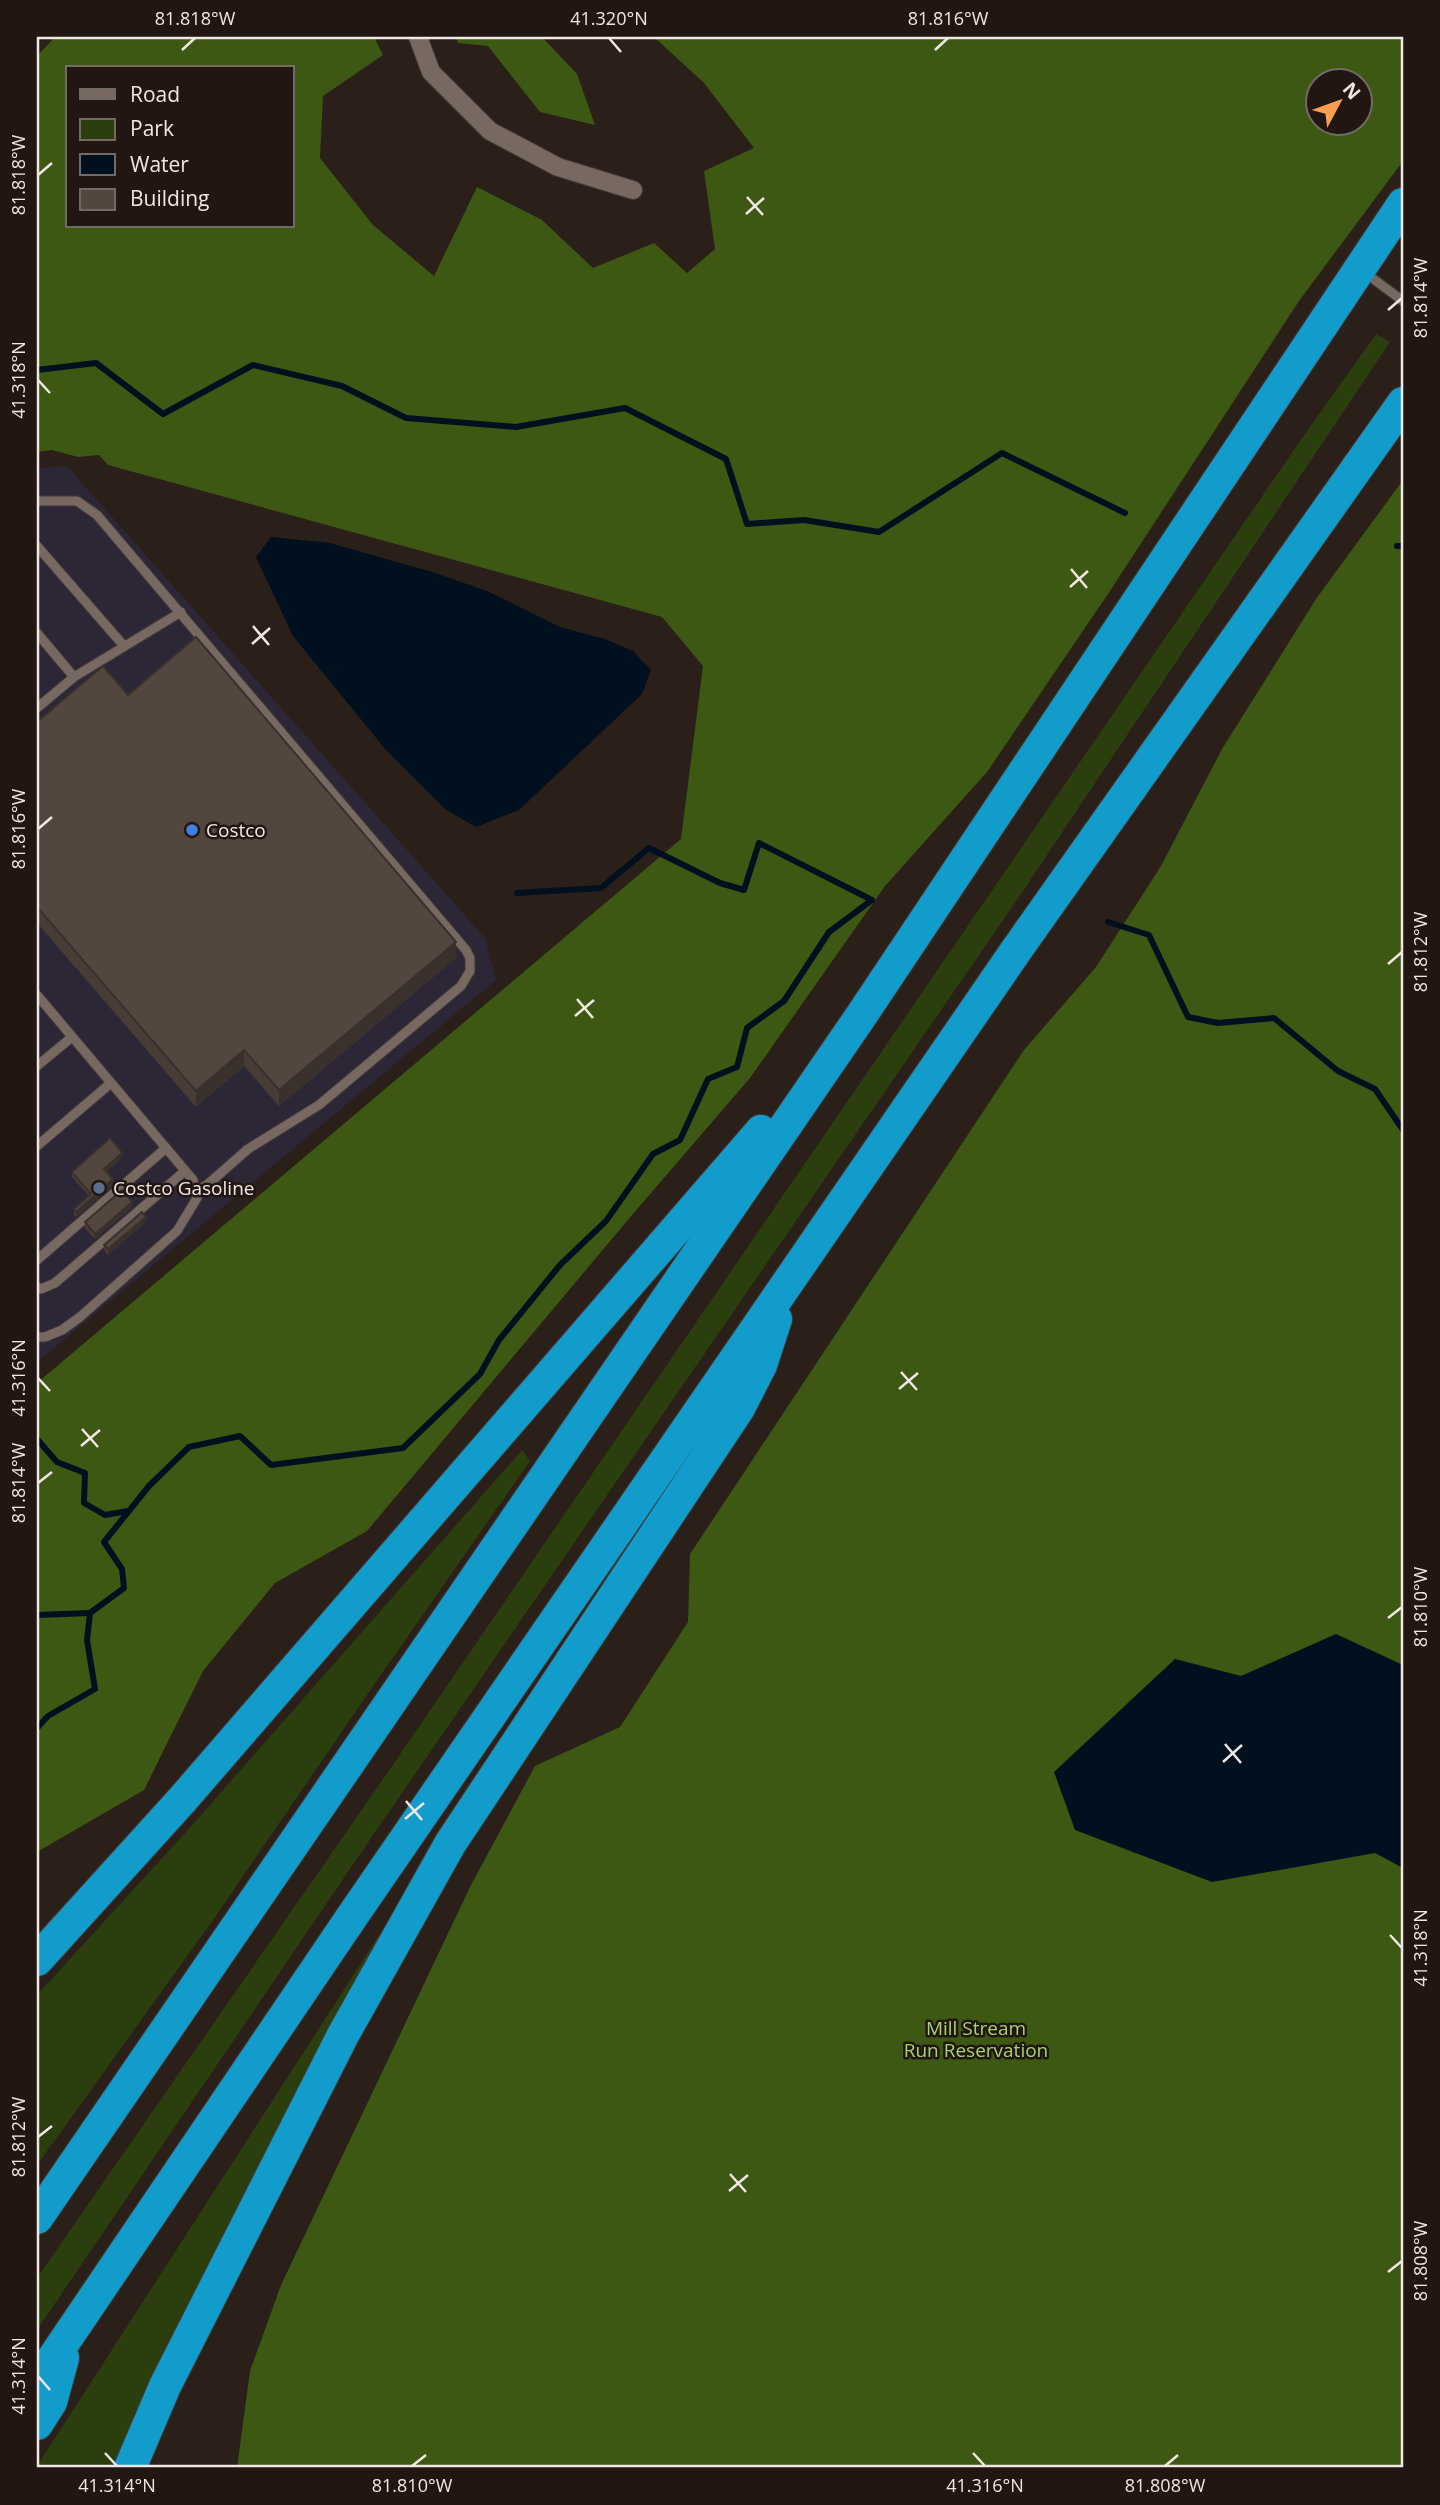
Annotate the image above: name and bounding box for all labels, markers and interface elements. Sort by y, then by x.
text: 81.818°W [155,6,236,30]
text: 41.320°N [570,6,648,30]
text: 81.816°W [908,6,989,30]
legend [66,66,294,228]
north arrow [1304,66,1374,136]
text: N [1337,76,1367,105]
text: Road [130,80,180,108]
text: Park [130,114,174,142]
text: 81.818°W [6,134,30,215]
text: Water [130,150,189,178]
text: Building [130,184,209,212]
text: 81.814°W [1408,257,1432,338]
text: 41.318°N [6,341,30,419]
text: 81.816°W [6,788,30,869]
place label: Costco [206,817,266,843]
marker: Costco [184,822,200,838]
text: 81.812°W [1408,911,1432,992]
place label: Costco Gasoline [113,1175,254,1201]
marker: Costco Gasoline [91,1180,107,1196]
text: 41.316°N [6,1339,30,1417]
text: 81.814°W [6,1442,30,1523]
text: 81.810°W [1408,1566,1432,1647]
text: 41.318°N [1408,1909,1432,1987]
park label: Mill Stream Run Reservation [904,2015,1048,2063]
text: 81.812°W [6,2096,30,2177]
text: 81.808°W [1408,2220,1432,2301]
text: 41.314°N [6,2337,30,2415]
text: 41.314°N [78,2473,156,2497]
text: 81.810°W [372,2473,453,2497]
text: 41.316°N [946,2473,1024,2497]
text: 81.808°W [1125,2473,1206,2497]

